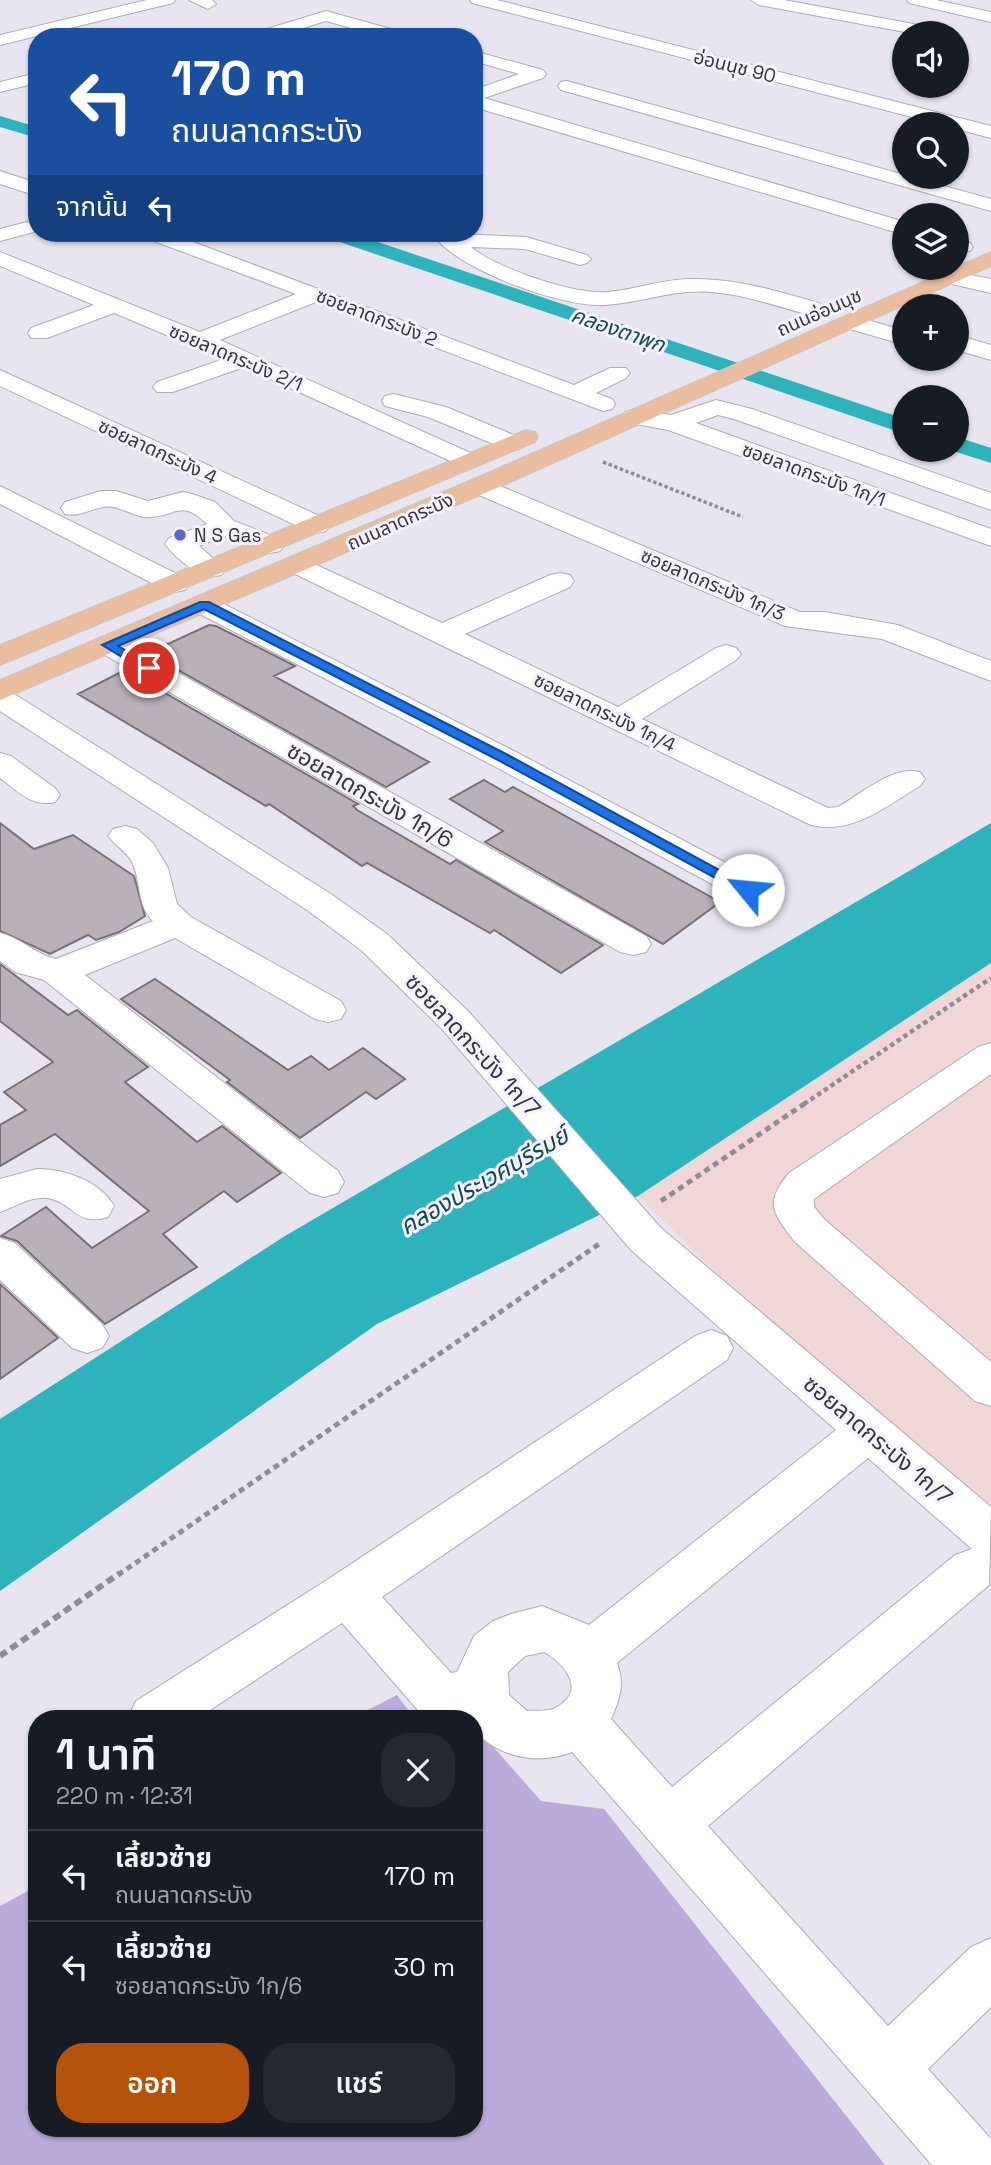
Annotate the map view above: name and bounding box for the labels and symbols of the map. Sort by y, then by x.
street label: อ่อนนุช 90 [691,44,779,89]
street label: ซอยลาดกระบัง 2 [313,283,441,352]
street label: ถนนอ่อนนุช [773,283,866,342]
water label: คลองตาพุก [568,301,670,359]
street label: ซอยลาดกระบัง 2/1 [165,318,307,397]
street label: ซอยลาดกระบัง 4 [94,413,221,490]
street label: ซอยลาดกระบัง 1ก/1 [739,437,889,512]
street label: ถนนลาดกระบัง [343,487,457,556]
place label: N S Gas [194,523,261,548]
marker: N S Gas [172,527,188,543]
street label: ซอยลาดกระบัง 1ก/3 [637,543,789,626]
pin [119,638,179,698]
street label: ซอยลาดกระบัง 1ก/4 [530,667,680,758]
street label: ซอยลาดกระบัง 1ก/6 [281,735,459,855]
position arrow [711,853,785,927]
street label: ซอยลาดกระบัง 1ก/7 [399,967,547,1123]
water label: คลองประเวศบุรีรมย์ [394,1118,577,1242]
street label: ซอยลาดกระบัง 1ก/7 [797,1369,959,1511]

